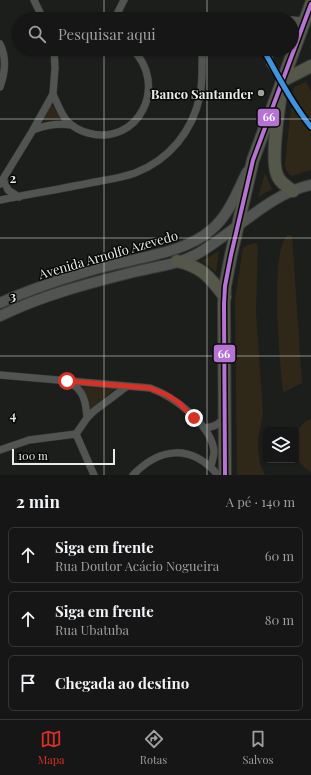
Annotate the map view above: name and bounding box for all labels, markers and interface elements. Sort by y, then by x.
search box [12,12,299,56]
icon: search [26,23,48,45]
text: Pesquisar aqui [58,24,156,44]
place label: Banco Santander [151,85,253,102]
marker: Banco Santander [256,88,266,98]
line badge: 66 [257,108,280,127]
text: 66 [263,109,275,124]
text: 2 [10,169,17,186]
street label: Avenida Arnolfo Azevedo [35,226,180,282]
text: 3 [10,287,16,304]
line badge: 66 [213,344,236,363]
text: 66 [218,346,230,361]
route start [58,372,76,390]
text: 4 [10,406,17,423]
route end [185,409,203,427]
map controls [263,427,299,463]
button: layers [263,427,299,463]
scale bar [12,447,115,466]
text: 100 m [18,448,48,463]
text: 2 min [16,490,60,512]
text: A pé · 140 m [226,493,295,510]
text: Siga em frente [55,537,154,557]
icon: ahead [17,544,39,566]
text: 60 m [265,547,294,564]
text: Rua Doutor Acácio Nogueira [55,557,219,574]
text: Siga em frente [55,601,154,621]
icon: ahead [17,608,39,630]
text: 80 m [265,611,294,628]
text: Rua Ubatuba [55,621,129,638]
icon: arrive [17,672,39,694]
text: Chegada ao destino [55,673,189,693]
tab: Mapa [38,728,65,767]
tab: Rotas [140,728,167,767]
tab: Salvos [243,728,273,767]

